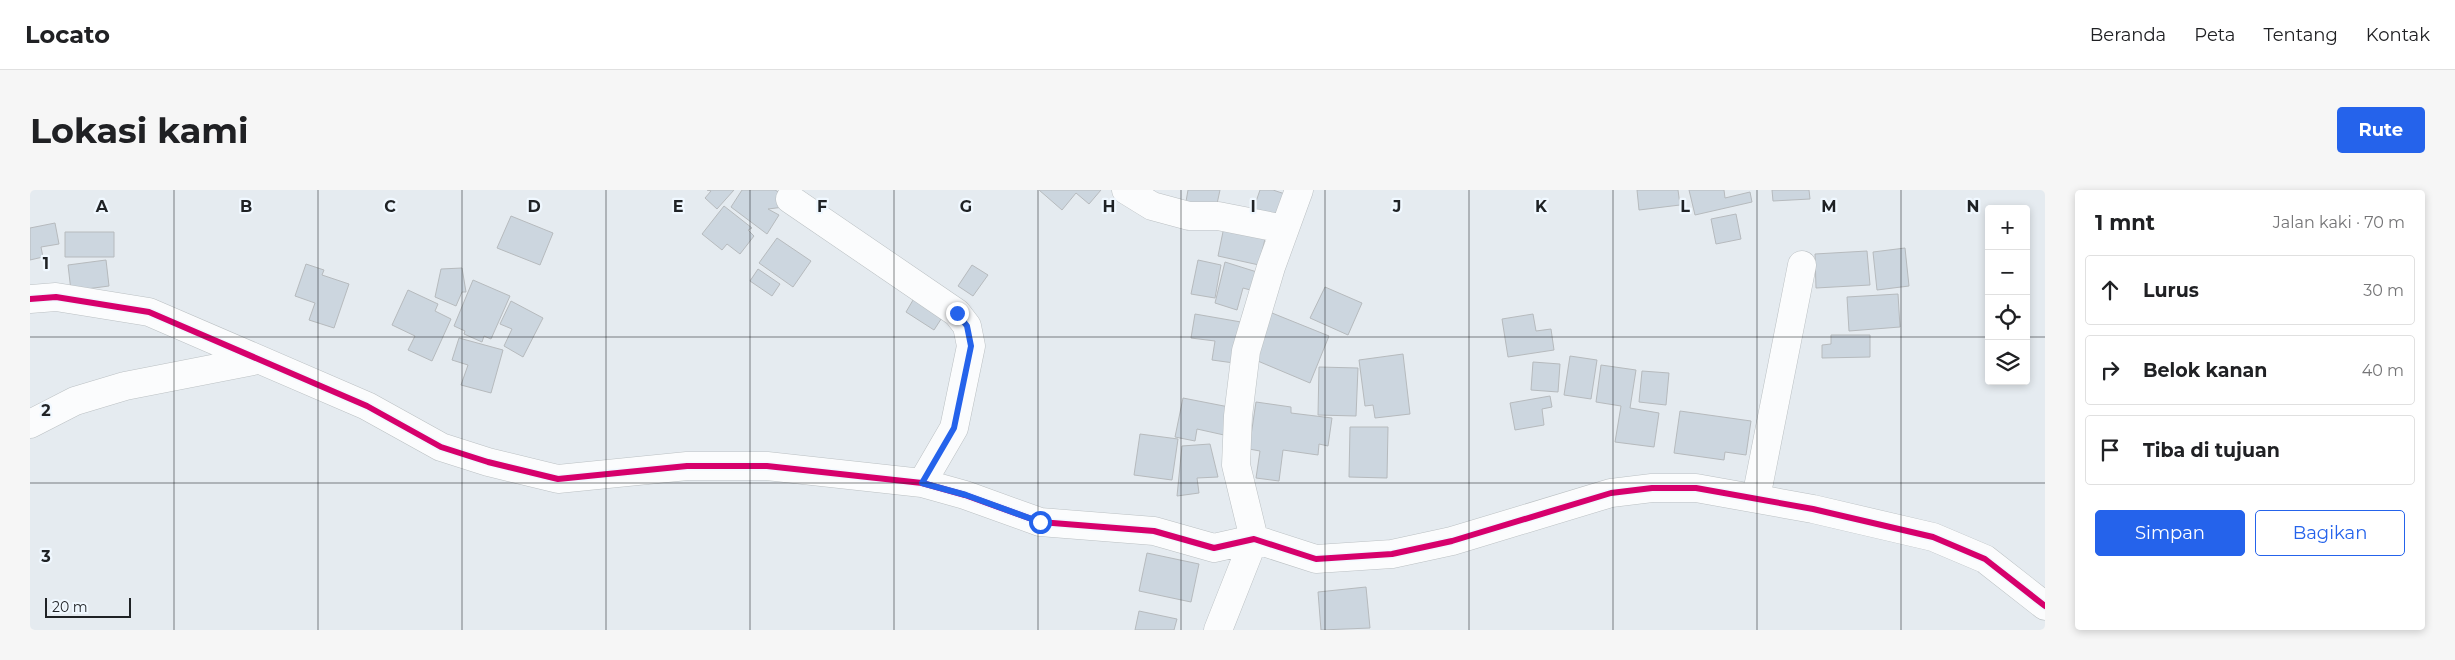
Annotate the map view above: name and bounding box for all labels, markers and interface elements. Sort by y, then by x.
text: Locato [25,20,110,49]
text: Beranda [2090,24,2166,46]
text: Peta [2194,24,2235,46]
text: Tentang [2263,24,2338,46]
text: Kontak [2366,24,2430,46]
button: Rute [2337,107,2425,153]
text: Lokasi kami [30,109,249,152]
text: A [95,197,109,216]
text: B [240,197,252,216]
text: C [384,197,396,216]
text: D [527,197,541,216]
text: E [673,197,683,216]
text: F [817,197,827,216]
text: G [960,197,972,216]
text: H [1103,197,1115,216]
text: I [1250,197,1256,216]
text: J [1392,197,1401,216]
text: K [1535,197,1548,216]
text: L [1680,197,1690,216]
text: M [1821,197,1837,216]
text: N [1967,197,1979,216]
map controls [1985,205,2030,385]
button: + [1985,205,2030,250]
text: 1 mnt [2095,210,2155,235]
text: Jalan kaki · 70 m [2273,213,2405,232]
button: − [1985,250,2030,295]
text: 1 [43,254,49,273]
icon: ahead [2096,276,2124,304]
text: Lurus [2143,279,2199,302]
text: 30 m [2363,281,2404,300]
button: locate [1985,295,2030,340]
route end [946,302,969,325]
button: layers [1985,340,2030,385]
icon: right [2096,356,2124,384]
text: Belok kanan [2143,359,2267,382]
text: 40 m [2362,361,2404,380]
text: 2 [41,401,51,420]
icon: arrive [2096,436,2124,464]
text: Tiba di tujuan [2143,439,2280,462]
button: Simpan [2095,510,2245,556]
button: Bagikan [2255,510,2405,556]
route start [1029,511,1052,534]
text: 3 [40,547,51,566]
scale bar [45,595,131,618]
text: 20 m [52,598,88,616]

